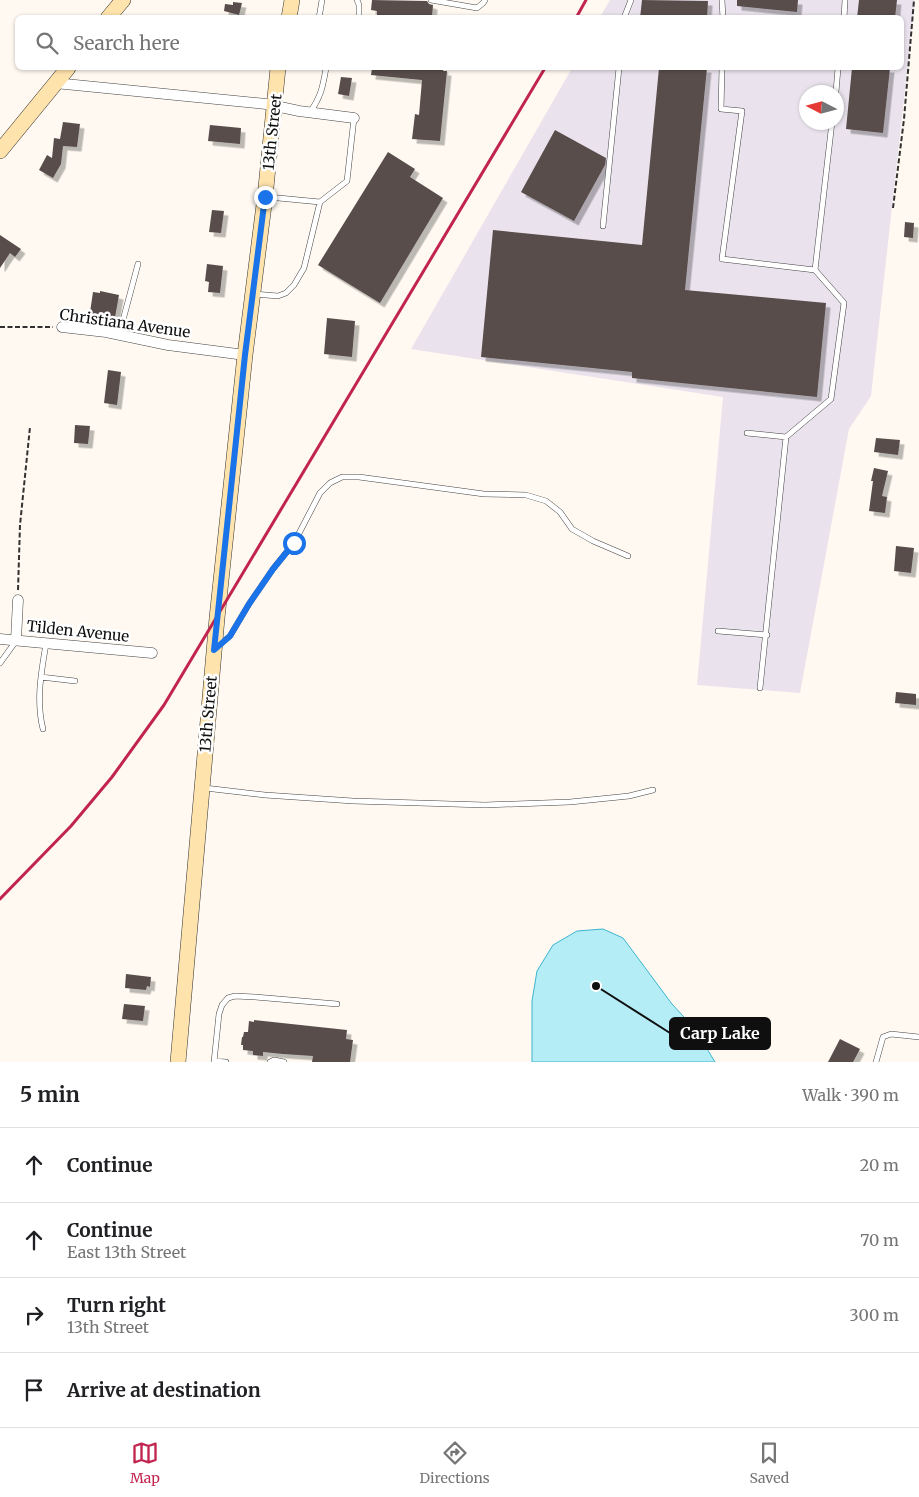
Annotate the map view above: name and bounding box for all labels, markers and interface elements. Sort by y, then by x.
search box [15,15,904,70]
icon: search [33,29,61,57]
text: Search here [73,31,180,55]
north arrow [799,85,844,130]
street label: 13th Street [259,93,285,171]
route end [254,186,277,209]
street label: Christiana Avenue [58,304,192,342]
route start [283,532,306,555]
street label: Tilden Avenue [26,616,130,646]
street label: 13th Street [195,675,221,753]
callout: Carp Lake [670,1018,770,1049]
text: Carp Lake [680,1023,760,1043]
text: 5 min [20,1081,80,1108]
text: Walk · 390 m [802,1085,899,1105]
icon: ahead [20,1151,48,1179]
text: Continue [67,1153,153,1177]
text: 20 m [860,1155,899,1175]
text: Continue [67,1218,153,1242]
icon: ahead [20,1226,48,1254]
text: 70 m [860,1230,899,1250]
text: East 13th Street [67,1242,186,1262]
text: Turn right [67,1293,166,1317]
icon: right [20,1301,48,1329]
text: 300 m [850,1305,899,1325]
text: 13th Street [67,1317,149,1337]
icon: arrive [20,1376,48,1404]
text: Arrive at destination [67,1378,261,1402]
tab: Map [130,1439,160,1487]
tab: Directions [420,1439,490,1487]
tab: Saved [749,1439,789,1487]

